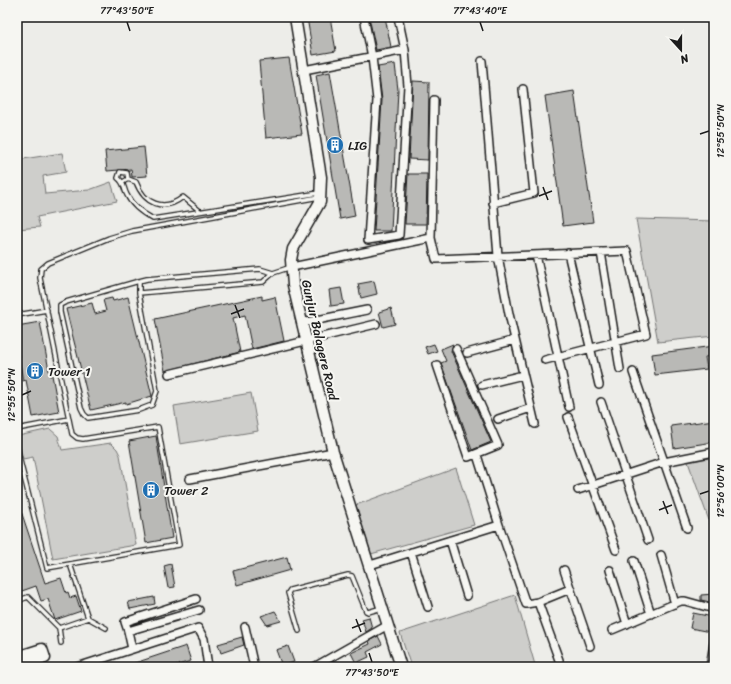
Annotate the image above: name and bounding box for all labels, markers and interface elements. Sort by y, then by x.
text: 77°43'50"E [100,2,155,20]
text: 77°43'40"E [453,2,508,20]
north arrow [661,30,701,70]
text: N [677,48,692,69]
text: 12°55'50"N [712,104,730,158]
place label: LIG [348,134,367,157]
building icon: LIG [325,135,345,155]
street label: Gunjur Balagere Road [295,277,345,404]
place label: Tower 1 [48,360,91,383]
building icon: Tower 1 [25,361,45,381]
text: 12°55'50"N [3,368,21,422]
text: 12°56'00"N [712,464,730,518]
place label: Tower 2 [164,479,209,502]
building icon: Tower 2 [141,480,161,500]
text: 77°43'50"E [345,664,400,682]

